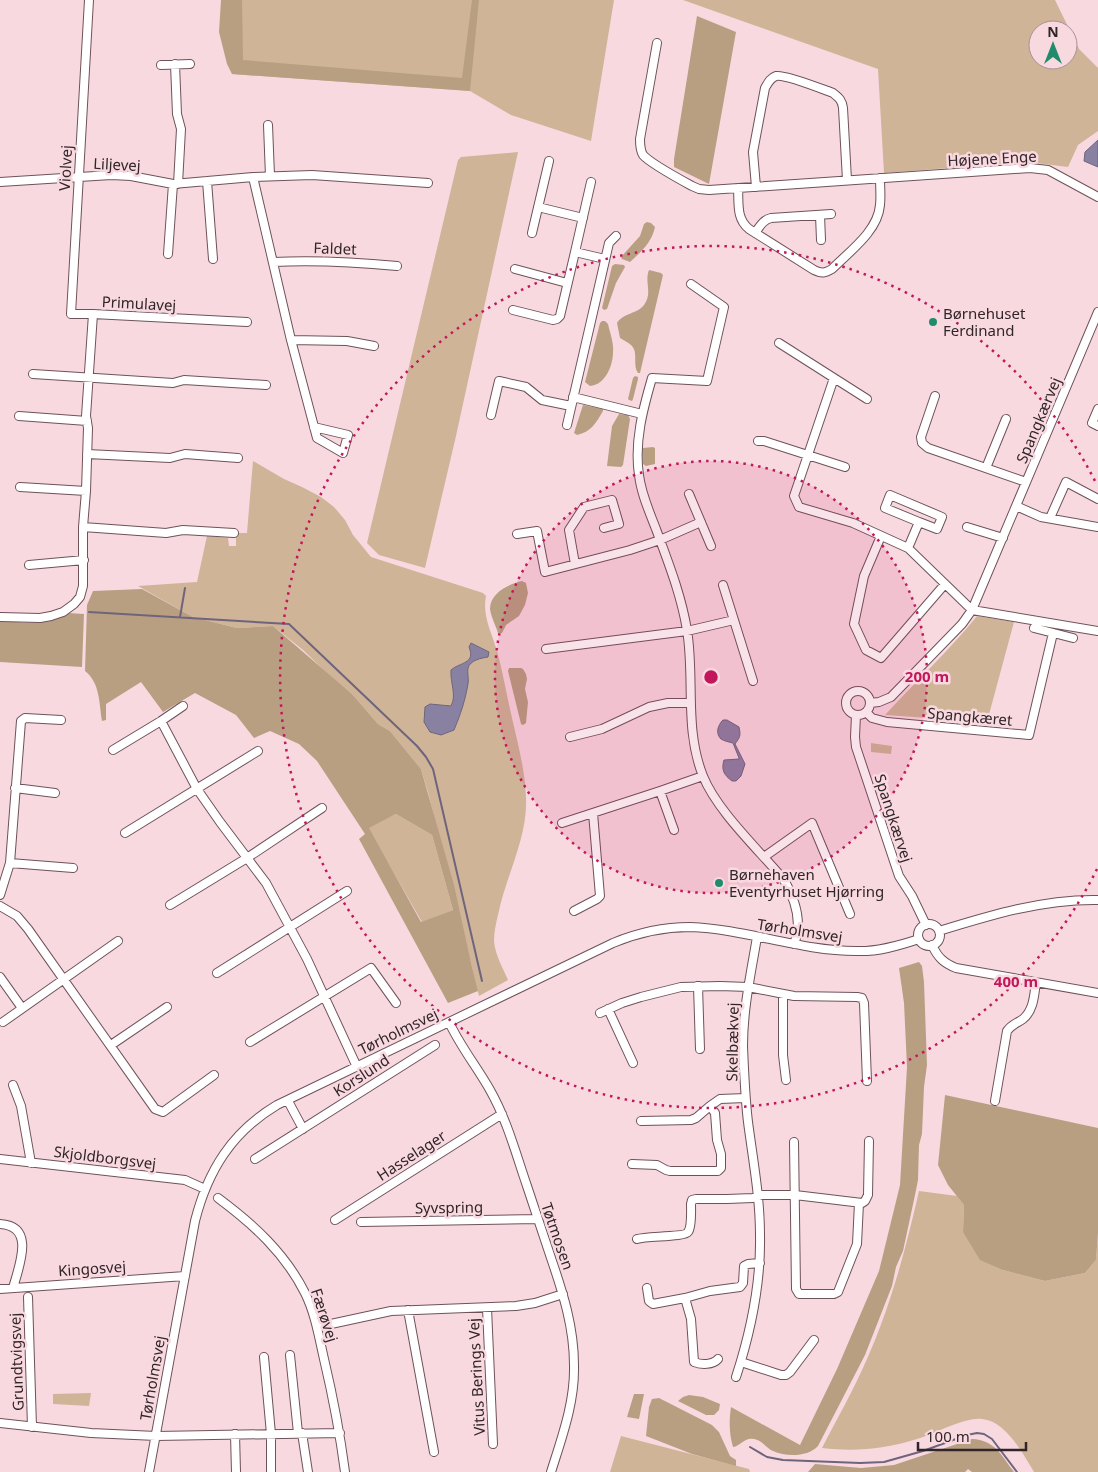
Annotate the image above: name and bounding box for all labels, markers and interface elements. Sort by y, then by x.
north arrow [1028,20,1078,70]
text: N [1047,22,1059,41]
street label: Violvej [54,145,76,191]
street label: Højene Enge [947,146,1037,170]
street label: Liljevej [93,153,141,175]
street label: Faldet [313,237,358,259]
street label: Primulavej [101,291,177,315]
place label: Børnehuset Ferdinand [943,303,1026,340]
marker: Børnehuset Ferdinand [927,316,939,328]
street label: Spangkærvej [1011,374,1065,466]
text: 200 m [905,666,949,686]
centre of rings [702,668,720,686]
street label: Spangkæret [927,702,1014,730]
street label: Spangkærvej [870,771,918,865]
place label: Børnehaven Eventyrhuset Hjørring [729,864,884,901]
marker: Børnehaven Eventyrhuset Hjørring [713,877,725,889]
street label: Tørholmsvej [756,913,844,947]
text: 400 m [994,971,1038,991]
street label: Skelbækvej [721,1002,743,1082]
street label: Tørholmsvej [355,1003,441,1059]
street label: Korslund [329,1049,393,1101]
street label: Hasselager [373,1125,449,1185]
street label: Skjoldborgsvej [53,1141,157,1173]
street label: Syvspring [415,1196,483,1218]
street label: Tøtmosen [537,1200,579,1272]
street label: Kingosvej [57,1256,127,1280]
street label: Færøvej [307,1286,343,1344]
street label: Grundtvigsvej [4,1313,28,1411]
street label: Vitus Berings Vej [463,1318,489,1436]
street label: Tørholmsvej [135,1334,169,1422]
scale bar [918,1420,1026,1452]
text: 100 m [926,1426,970,1446]

